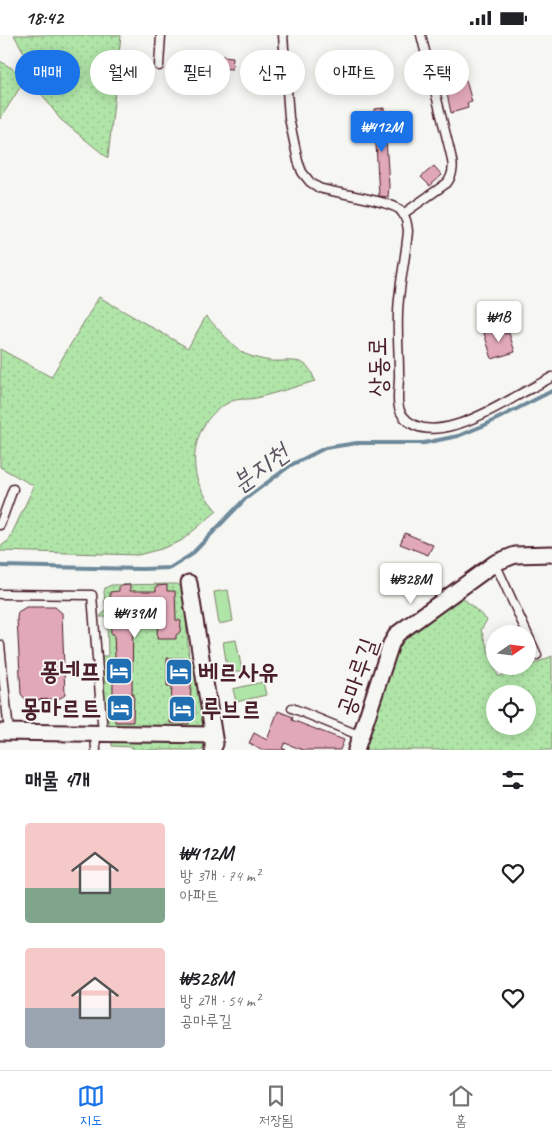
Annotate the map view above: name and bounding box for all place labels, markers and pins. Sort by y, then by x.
pin: ₩412M [347,111,417,153]
pin: ₩1B [475,301,523,343]
pin: ₩328M [376,563,446,605]
pin: ₩439M [100,597,170,639]
place label: 퐁네프 [40,655,100,687]
hotel icon: 퐁네프 [104,656,134,686]
place label: 베르사유 [198,656,278,688]
hotel icon: 베르사유 [164,657,194,687]
place label: 몽마르트 [21,692,101,724]
hotel icon: 몽마르트 [105,693,135,723]
place label: 루브르 [201,693,261,725]
hotel icon: 루브르 [167,694,197,724]

